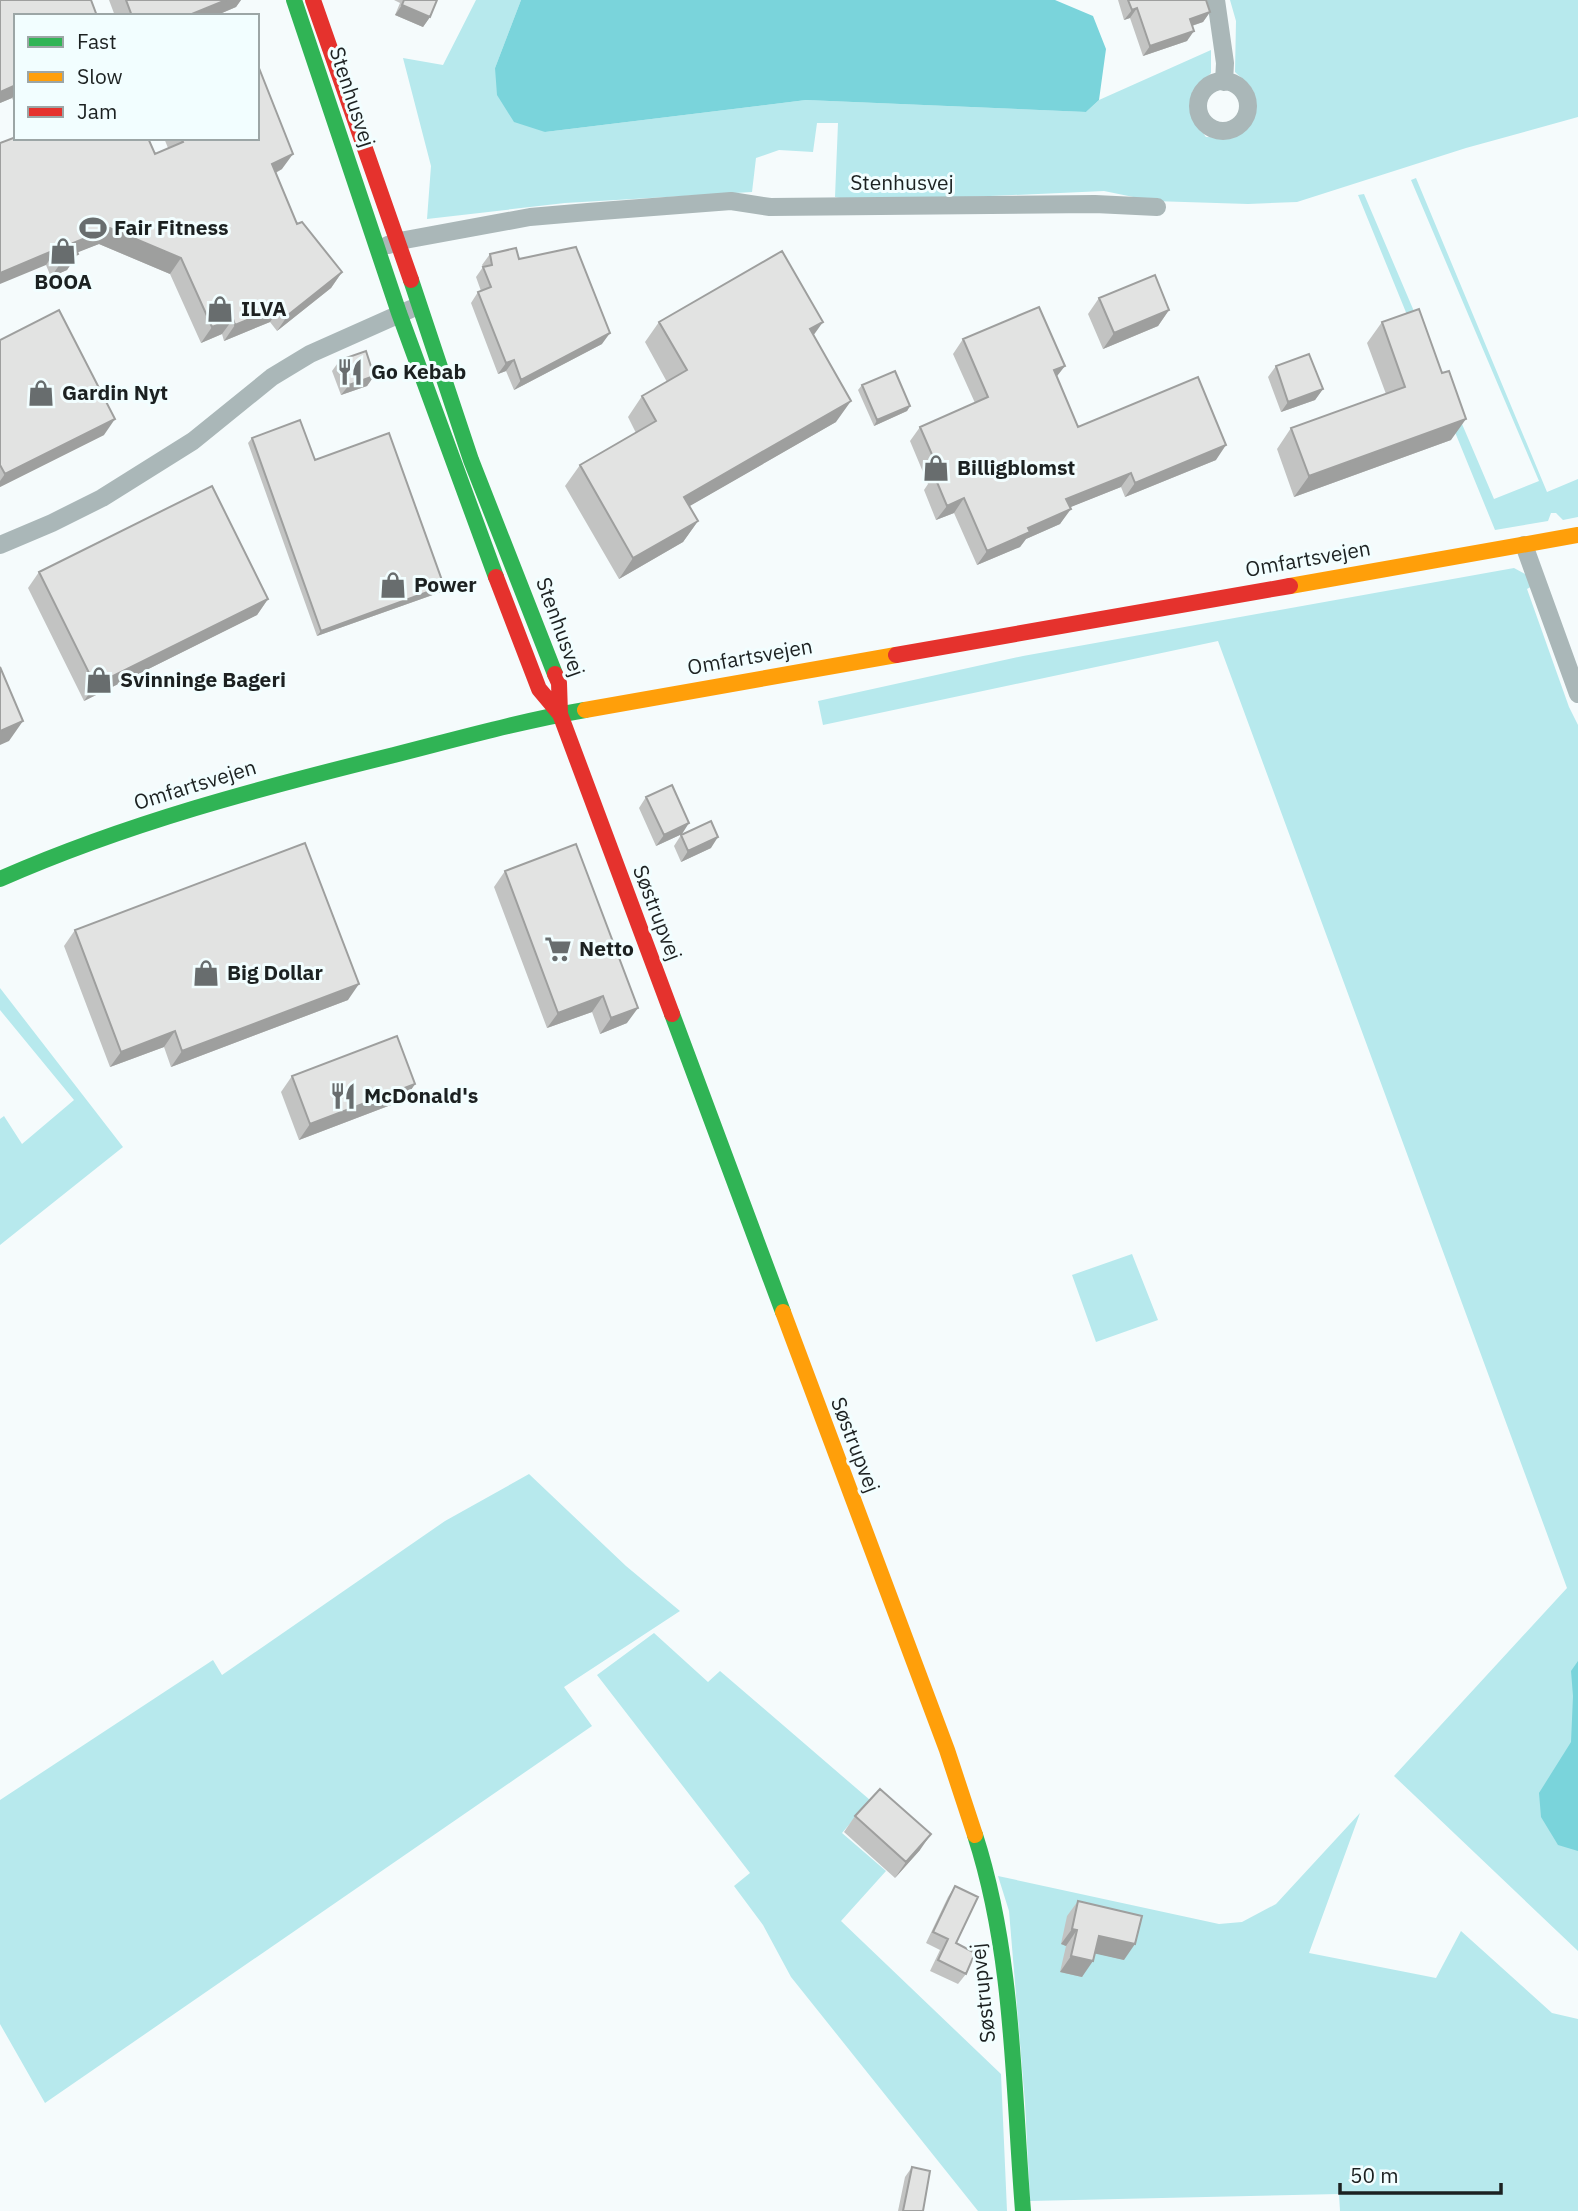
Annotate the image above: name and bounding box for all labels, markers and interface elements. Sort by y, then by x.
legend [14,14,259,140]
text: Fast [77,27,117,55]
street label: Stenhusvej [324,43,382,150]
text: Slow [77,62,123,90]
text: Jam [77,97,117,125]
street label: Stenhusvej [850,168,954,196]
sports icon: Fair Fitness [78,213,108,243]
place label: Fair Fitness [114,213,229,241]
shop icon: BOOA [48,236,78,266]
place label: BOOA [34,267,92,295]
shop icon: ILVA [205,294,235,324]
place label: ILVA [241,294,287,322]
restaurant icon: Go Kebab [335,357,365,387]
place label: Go Kebab [371,357,466,385]
shop icon: Gardin Nyt [26,378,56,408]
place label: Gardin Nyt [62,378,168,406]
shop icon: Billigblomst [921,453,951,483]
place label: Billigblomst [957,453,1075,481]
street label: Omfartsvejen [1243,533,1373,583]
shop icon: Power [378,570,408,600]
place label: Power [414,570,477,598]
street label: Stenhusvej [530,573,592,680]
street label: Omfartsvejen [685,631,815,681]
shop icon: Svinninge Bageri [84,665,114,695]
place label: Svinninge Bageri [120,665,286,693]
street label: Omfartsvejen [130,752,259,816]
street label: Søstrupvej [627,861,689,964]
supermarket icon: Netto [543,934,573,964]
place label: Netto [579,934,634,962]
shop icon: Big Dollar [191,958,221,988]
place label: Big Dollar [227,958,324,986]
restaurant icon: McDonald's [328,1081,358,1111]
place label: McDonald's [364,1081,478,1109]
street label: Søstrupvej [825,1393,887,1496]
street label: Søstrupvej [963,1942,1001,2044]
scale bar [1340,2152,1501,2196]
text: 50 m [1350,2161,1399,2189]

